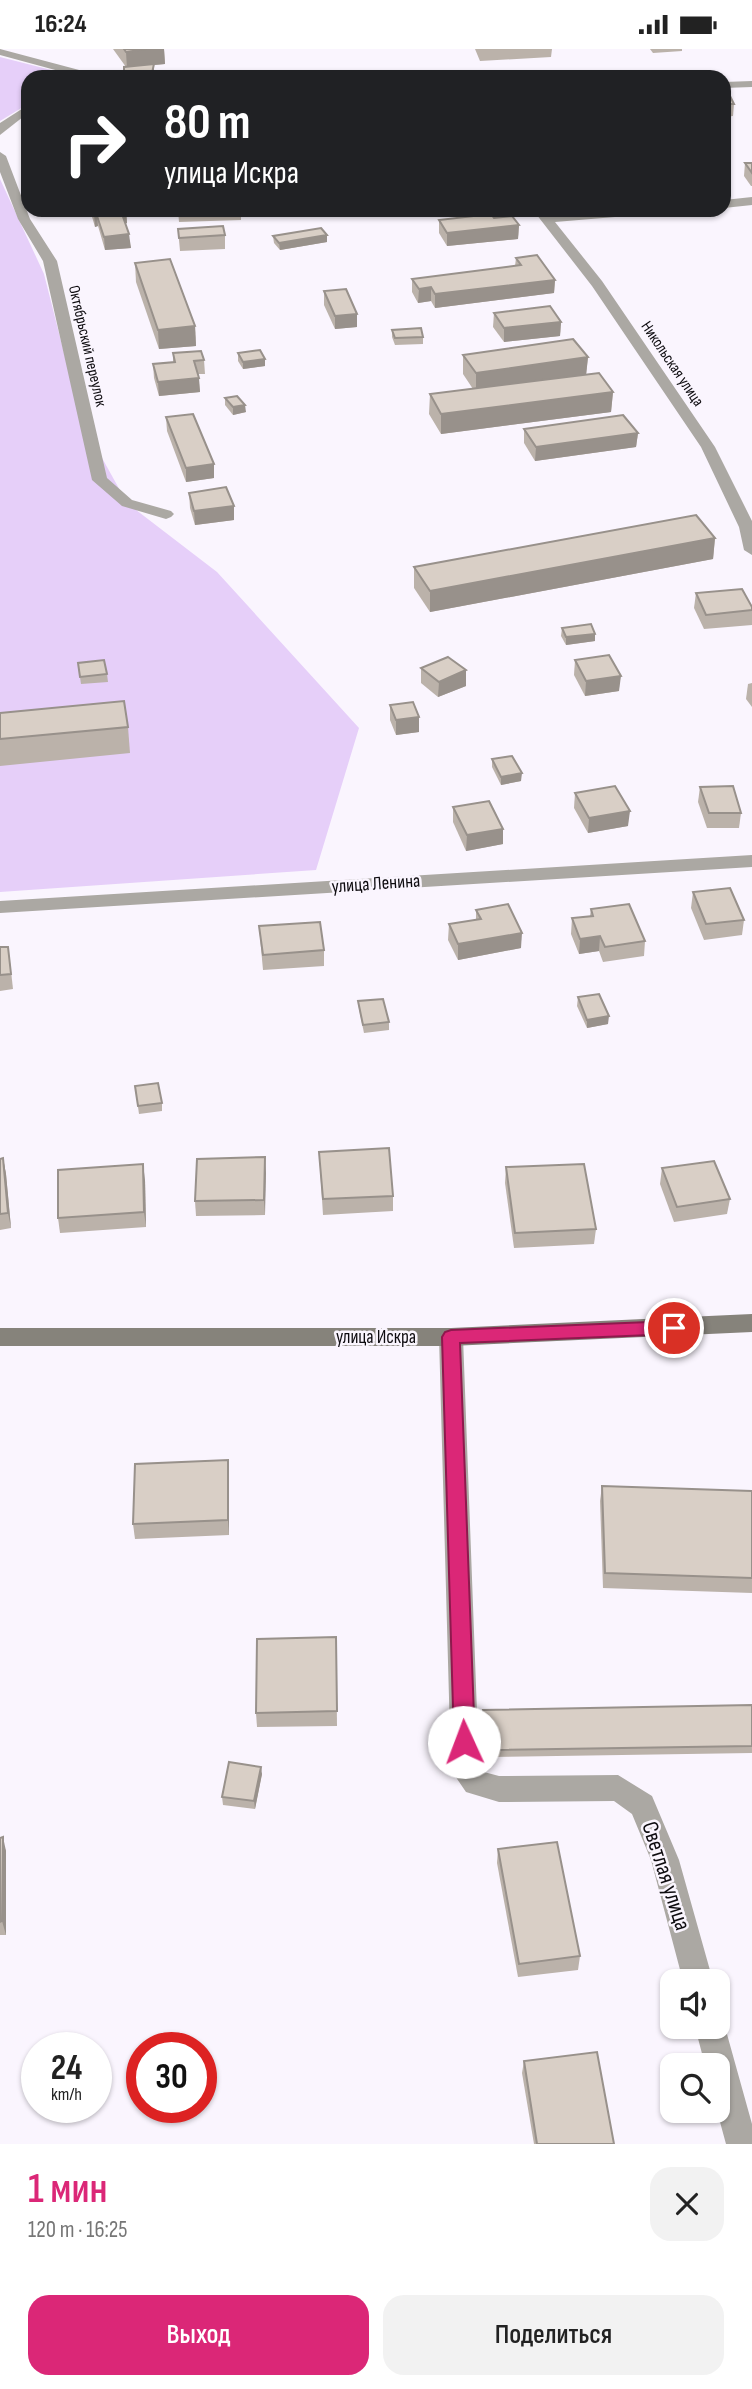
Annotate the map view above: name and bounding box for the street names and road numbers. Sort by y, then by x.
street label: Октябрьский переулок [64,284,110,409]
street label: Никольская улица [637,318,707,410]
street label: улица Ленина [331,869,421,899]
street label: улица Искра [336,1326,416,1349]
street label: Светлая улица [635,1818,697,1934]

